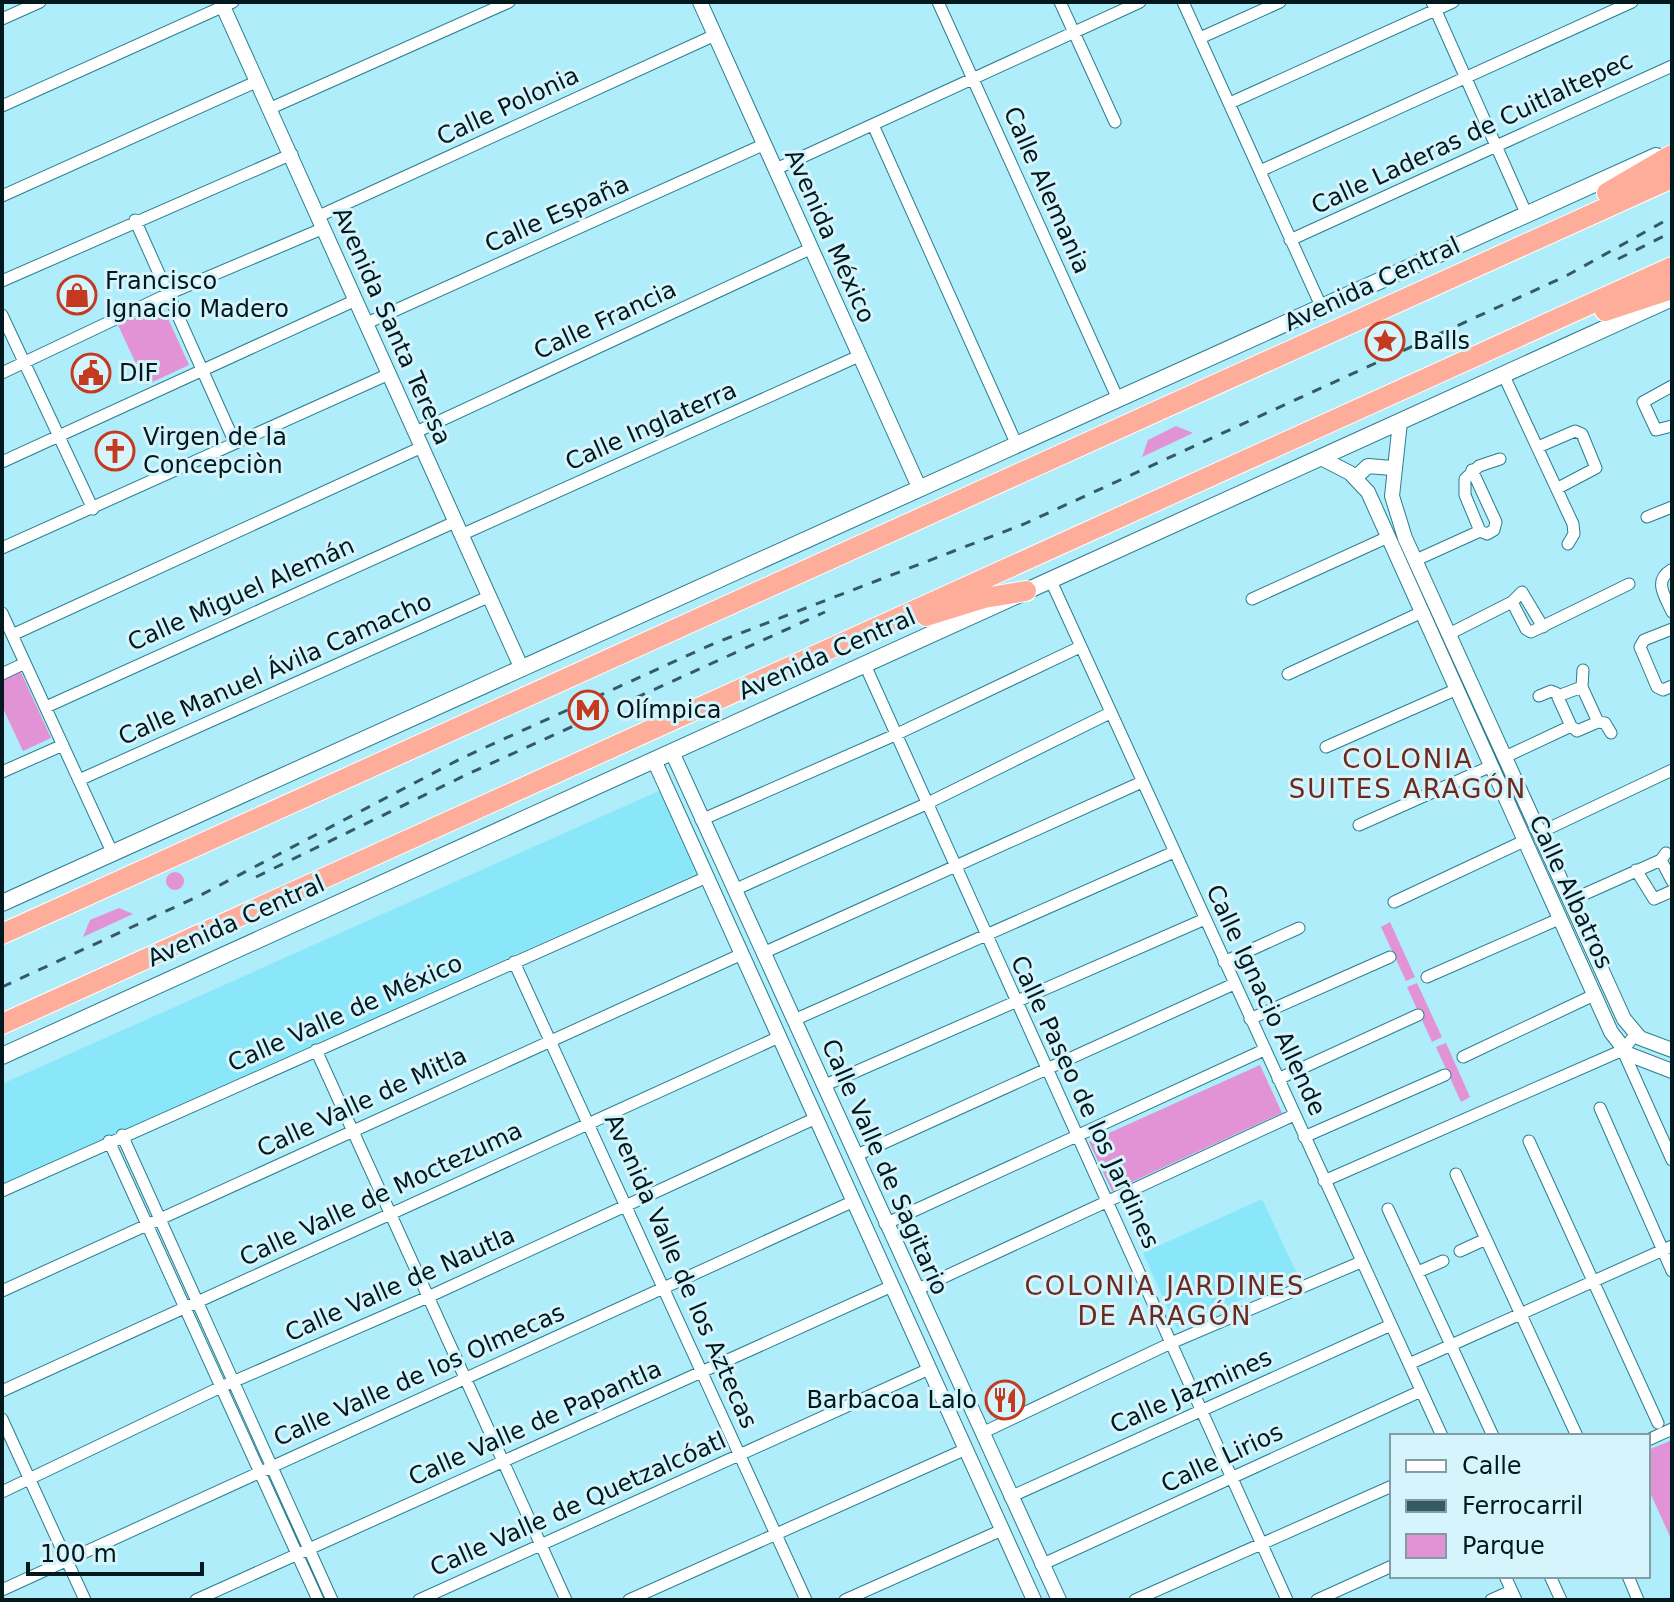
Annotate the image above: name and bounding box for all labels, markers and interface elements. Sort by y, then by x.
street label: Calle Laderas de Cuitlaltepec [1307,46,1637,220]
street label: Calle Polonia [433,61,583,151]
street label: Calle Alemania [998,102,1096,278]
street label: Avenida México [779,145,881,327]
street label: Calle España [481,170,633,258]
street label: Avenida Santa Teresa [327,203,457,449]
street label: Avenida Central [1280,231,1464,337]
place label: Francisco Ignacio Madero [105,267,289,323]
shop icon: Francisco Ignacio Madero [56,274,98,316]
street label: Calle Francia [529,275,681,365]
place icon: Balls [1364,320,1406,362]
place label: Balls [1413,327,1470,355]
public building icon: DIF [70,352,112,394]
place label: DIF [119,359,158,387]
street label: Calle Inglaterra [561,376,741,476]
place label: Virgen de la Concepciòn [143,423,287,479]
church icon: Virgen de la Concepciòn [94,430,136,472]
street label: Calle Miguel Alemán [123,531,359,657]
street label: Calle Manuel Ávila Camacho [114,586,436,751]
street label: Avenida Central [734,602,920,706]
metro station icon: Olímpica [567,689,609,731]
place label: Olímpica [616,696,721,724]
district label: COLONIA SUITES ARAGÓN [1289,744,1527,804]
street label: Calle Albatros [1523,811,1619,973]
street label: Avenida Central [143,869,329,973]
street label: Calle Ignacio Allende [1200,880,1332,1120]
street label: Calle Valle de México [223,949,467,1077]
street label: Calle Paseo de los Jardines [1005,951,1165,1253]
street label: Calle Valle de Sagitario [816,1035,954,1299]
street label: Calle Valle de Mitla [253,1041,471,1163]
street label: Avenida Valle de los Aztecas [599,1109,763,1433]
street label: Calle Valle de Moctezuma [235,1116,527,1272]
street label: Calle Valle de Nautla [281,1221,519,1347]
district label: COLONIA JARDINES DE ARAGÓN [1025,1271,1305,1331]
street label: Calle Valle de los Olmecas [269,1298,569,1452]
street label: Calle Jazmines [1106,1343,1276,1439]
street label: Calle Valle de Papantla [404,1355,666,1491]
restaurant icon: Barbacoa Lalo [984,1379,1026,1421]
place label: Barbacoa Lalo [806,1386,977,1414]
street label: Calle Lirios [1157,1418,1287,1498]
street label: Calle Valle de Quetzalcóatl [426,1426,730,1582]
legend [1390,1434,1650,1578]
text: Calle [1462,1452,1522,1480]
text: Ferrocarril [1462,1492,1583,1520]
scale bar [28,1526,202,1576]
text: Parque [1462,1532,1545,1560]
text: 100 m [40,1540,117,1568]

